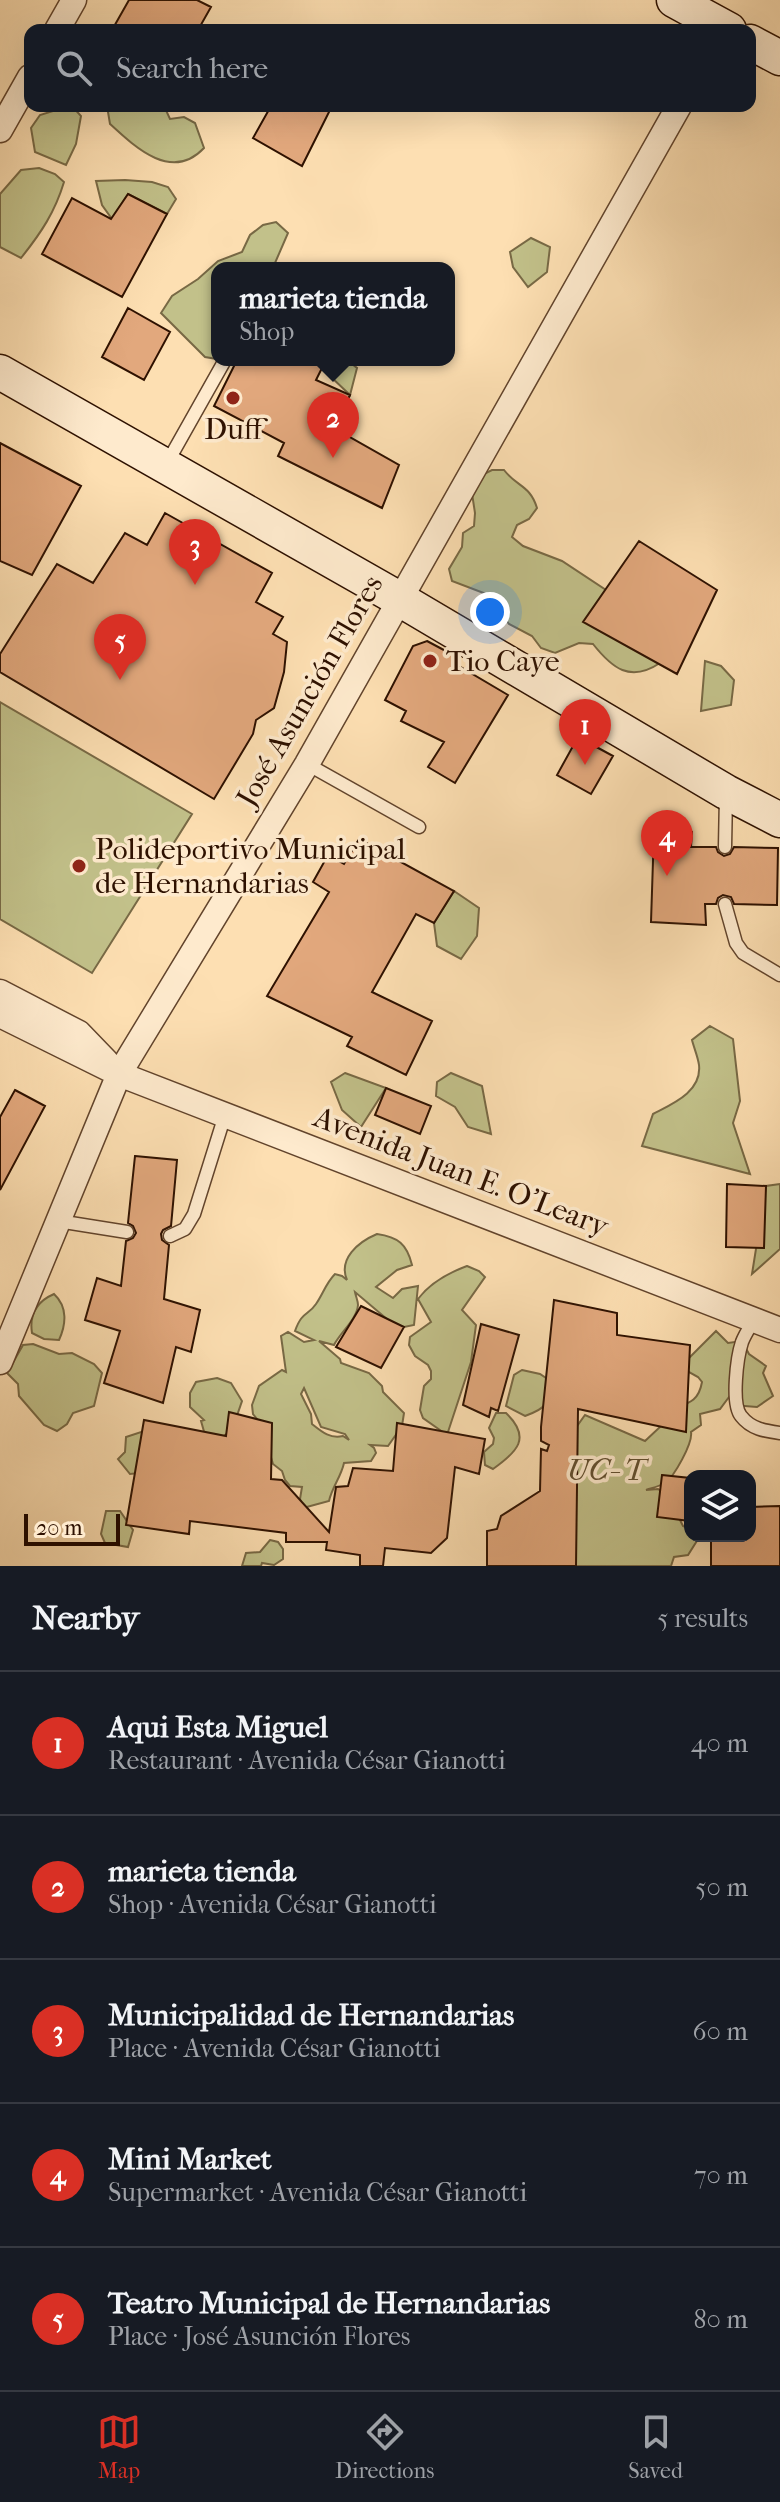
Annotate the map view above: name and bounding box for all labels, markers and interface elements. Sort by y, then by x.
search box [24,24,756,112]
icon: search [52,46,96,90]
text: Search here [116,51,268,86]
popup [211,262,455,366]
text: marieta tienda [239,281,427,316]
text: Shop [239,316,294,347]
marker: Duff [224,389,242,407]
pin: 2 [307,392,359,458]
place label: Duff [204,412,268,447]
pin: 3 [169,519,221,585]
street label: José Asunción Flores [228,569,391,815]
your location [470,592,510,632]
pin: 5 [94,614,146,680]
place label: Tio Caye [446,644,560,679]
marker: Tio Caye [421,652,439,670]
pin: 1 [559,699,611,765]
pin: 4 [641,810,693,876]
place label: Polideportivo Municipal de Hernandarias [95,832,406,901]
marker: Polideportivo Municipal de Hernandarias [70,857,88,875]
street label: Avenida Juan E. O'Leary [308,1099,614,1245]
park label: UC- T [567,1453,650,1488]
map controls [684,1470,756,1542]
button: layers [684,1470,756,1542]
scale bar [24,1510,120,1546]
text: 20 m [36,1515,82,1541]
text: Nearby [32,1598,139,1638]
text: 5 results [657,1603,748,1634]
text: Aqui Esta Miguel [108,1710,328,1745]
text: 1 [53,1728,63,1759]
text: 40 m [691,1728,748,1759]
text: Restaurant · Avenida César Gianotti [108,1745,506,1776]
text: marieta tienda [108,1854,296,1889]
text: 2 [51,1872,65,1903]
text: 50 m [695,1872,748,1903]
text: Shop · Avenida César Gianotti [108,1889,437,1920]
text: Municipalidad de Hernandarias [108,1998,514,2033]
text: 3 [53,2016,63,2047]
text: 60 m [692,2016,748,2047]
text: Place · Avenida César Gianotti [108,2033,441,2064]
text: Mini Market [108,2142,271,2177]
text: 4 [50,2160,66,2191]
text: 70 m [694,2160,748,2191]
text: Supermarket · Avenida César Gianotti [108,2177,527,2208]
text: Teatro Municipal de Hernandarias [108,2286,550,2321]
text: 5 [52,2304,64,2335]
text: 80 m [693,2304,748,2335]
text: Place · José Asunción Flores [108,2321,410,2352]
tab: Map [97,2410,141,2484]
tab: Directions [335,2410,434,2484]
tab: Saved [628,2410,683,2484]

